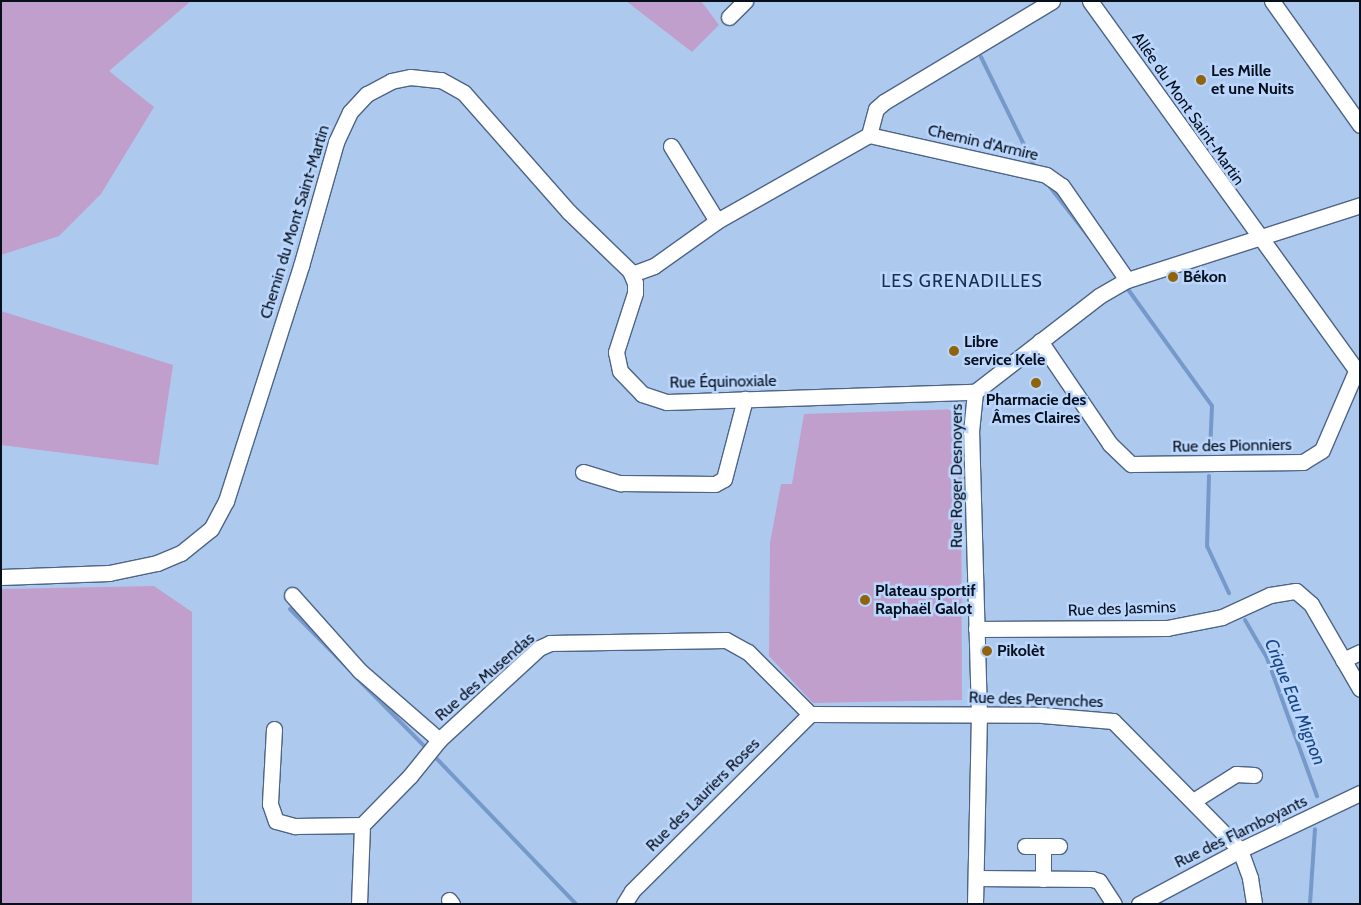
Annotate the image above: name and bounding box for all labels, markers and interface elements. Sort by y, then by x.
street label: Allée du Mont Saint-Martin [1128,29,1248,189]
place label: Les Mille et une Nuits [1211,61,1294,99]
marker: Les Mille et une Nuits [1195,74,1207,86]
street label: Chemin d'Armire [926,121,1040,165]
street label: Chemin du Mont Saint-Martin [256,123,334,321]
place label: Békon [1183,267,1227,287]
district label: LES GRENADILLES [879,270,1045,292]
marker: Békon [1167,271,1179,283]
place label: Libre service Kele [964,332,1045,370]
marker: Libre service Kele [948,345,960,357]
street label: Rue Équinoxiale [669,371,777,393]
marker: Pharmacie des Âmes Claires [1030,377,1042,389]
place label: Pharmacie des Âmes Claires [986,390,1086,428]
street label: Rue Roger Desnoyers [947,404,967,548]
street label: Rue des Pionniers [1172,435,1292,457]
place label: Plateau sportif Raphaël Galot [875,581,976,619]
marker: Plateau sportif Raphaël Galot [859,594,871,606]
street label: Rue des Jasmins [1068,598,1176,620]
street label: Rue des Musendas [432,629,538,725]
water label: Crique Eau Mignon [1260,636,1330,768]
place label: Pikolèt [997,641,1045,661]
marker: Pikolèt [981,645,993,657]
street label: Rue des Pervenches [968,688,1104,712]
street label: Rue des Lauriers Roses [642,734,764,856]
street label: Rue des Flamboyants [1172,792,1310,872]

